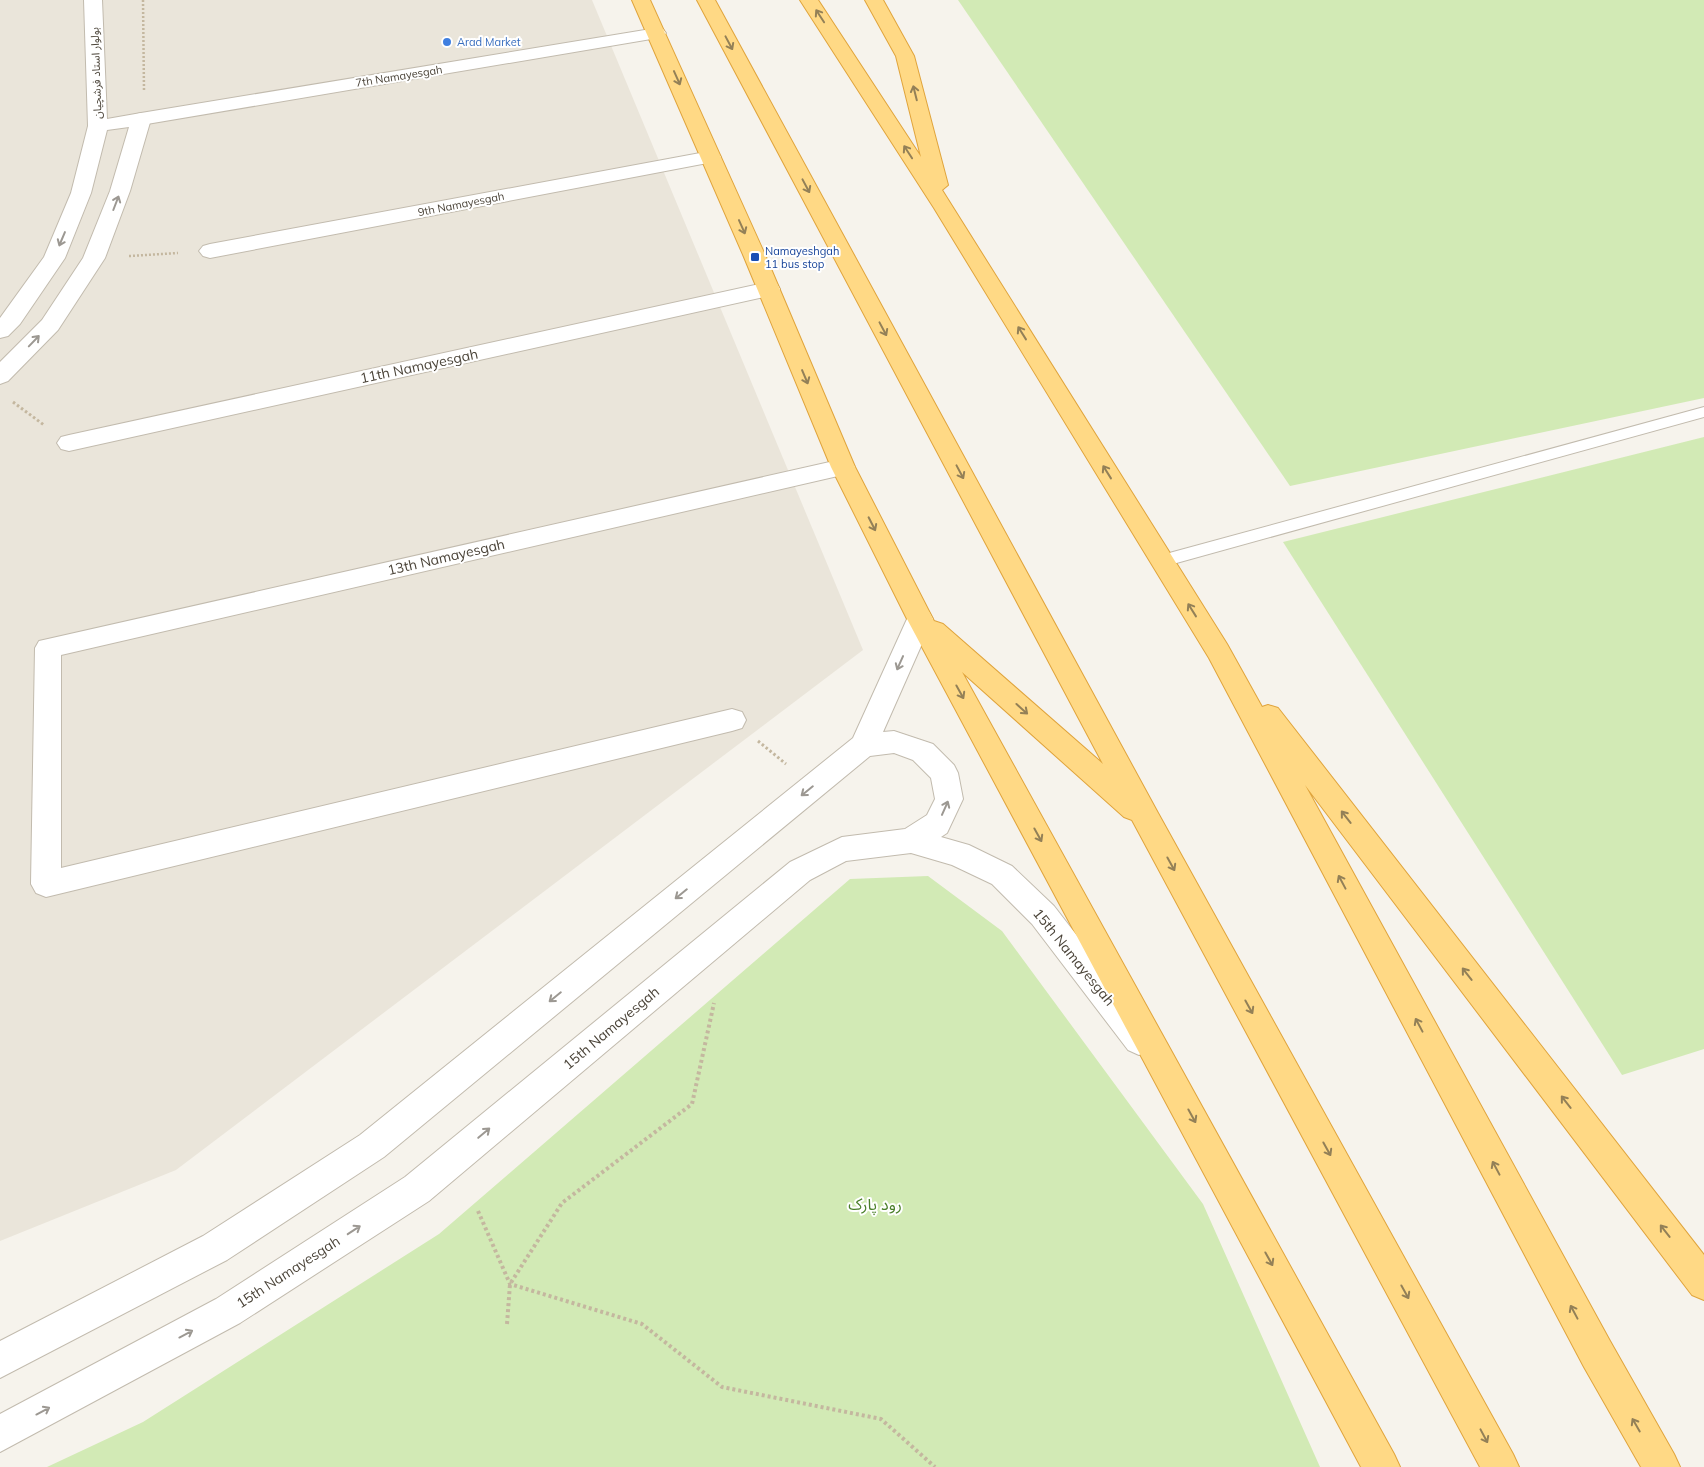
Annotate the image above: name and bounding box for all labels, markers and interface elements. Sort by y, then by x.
one-way arrow [815,9,825,23]
street label: بولوار استاد فرشچیان [87,27,106,119]
place label: Arad Market [457,35,521,49]
one-way arrow [725,35,734,50]
marker: Arad Market [441,36,453,48]
street label: 7th Namayesgah [355,62,443,90]
one-way arrow [672,70,682,85]
one-way arrow [910,85,919,101]
one-way arrow [903,146,913,160]
one-way arrow [802,178,811,193]
street label: 9th Namayesgah [417,189,505,219]
one-way arrow [112,195,121,211]
one-way arrow [737,219,747,234]
one-way arrow [56,231,66,246]
place label: Namayeshgah 11 bus stop [765,244,839,271]
marker: Namayeshgah 11 bus stop [749,251,761,263]
one-way arrow [879,321,888,336]
one-way arrow [1016,327,1026,341]
one-way arrow [28,335,40,348]
street label: 11th Namayesgah [358,345,480,387]
one-way arrow [802,369,811,384]
one-way arrow [955,465,965,480]
one-way arrow [1102,465,1112,479]
one-way arrow [867,517,877,532]
street label: 13th Namayesgah [386,535,506,579]
one-way arrow [1187,603,1197,617]
one-way arrow [895,655,905,670]
one-way arrow [956,685,966,699]
one-way arrow [1016,704,1029,715]
one-way arrow [801,786,814,797]
one-way arrow [940,801,950,816]
one-way arrow [1341,810,1351,824]
one-way arrow [1034,827,1043,842]
one-way arrow [1167,857,1177,871]
one-way arrow [1337,875,1347,890]
one-way arrow [675,889,688,900]
street label: 15th Namayesgah [1029,905,1119,1009]
one-way arrow [1461,968,1472,981]
street label: 15th Namayesgah [559,983,663,1073]
one-way arrow [549,991,562,1002]
one-way arrow [1245,999,1255,1014]
one-way arrow [1414,1019,1424,1033]
one-way arrow [1561,1095,1571,1109]
one-way arrow [1187,1108,1197,1123]
one-way arrow [477,1128,490,1139]
one-way arrow [1323,1142,1333,1156]
one-way arrow [1491,1162,1501,1176]
park label: رود پارک [848,1194,902,1215]
one-way arrow [346,1224,360,1234]
one-way arrow [1660,1225,1671,1238]
street label: 15th Namayesgah [233,1232,343,1312]
one-way arrow [1264,1251,1274,1266]
one-way arrow [1401,1284,1411,1299]
one-way arrow [1568,1305,1578,1319]
one-way arrow [178,1328,193,1338]
one-way arrow [35,1406,50,1415]
one-way arrow [1631,1418,1641,1432]
one-way arrow [1479,1428,1489,1442]

